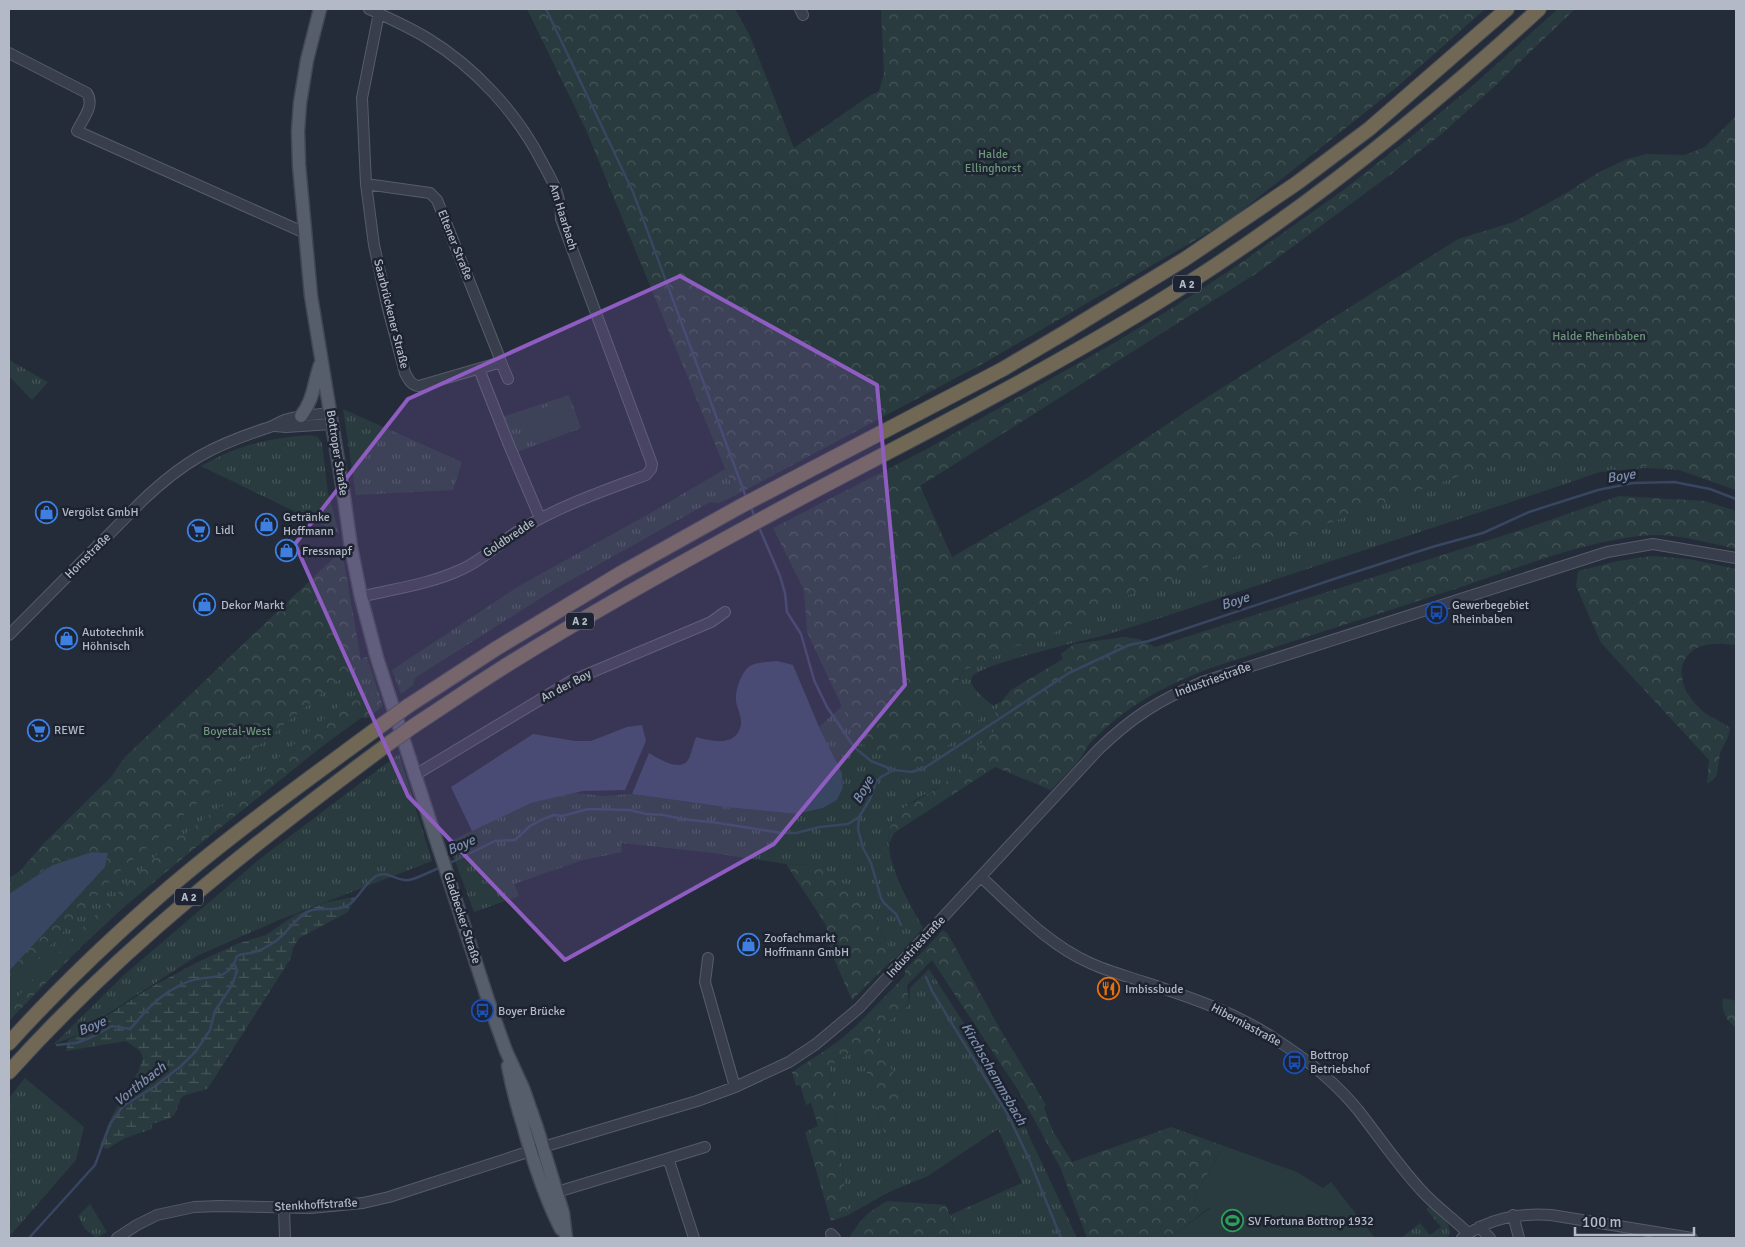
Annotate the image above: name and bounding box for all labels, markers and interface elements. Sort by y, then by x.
park label: Halde Ellinghorst [965,147,1021,176]
street label: Am Haarbach [546,182,580,252]
street label: Eltener Straße [434,208,476,282]
street label: Saarbrückener Straße [370,258,412,370]
road number: A 2 [1173,276,1201,292]
park label: Halde Rheinbaben [1552,329,1646,344]
street label: Bottroper Straße [323,409,351,497]
water label: Boye [1605,465,1638,487]
shop icon: Vergölst GmbH [34,500,58,524]
place label: Vergölst GmbH [62,505,139,520]
place label: Getränke Hoffmann [283,510,334,539]
shop icon: Getränke Hoffmann [255,512,279,536]
street label: Goldbredde [480,515,538,561]
supermarket icon: Lidl [187,518,211,542]
place label: Lidl [215,523,235,538]
street label: Hornstraße [62,530,114,582]
shop icon: Fressnapf [274,539,298,563]
place label: Fressnapf [302,544,353,559]
water label: Boye [1219,588,1252,614]
shop icon: Dekor Markt [193,593,217,617]
place label: Dekor Markt [221,598,284,613]
place label: Gewerbegebiet Rheinbaben [1452,598,1529,627]
bus stop icon: Gewerbegebiet Rheinbaben [1424,600,1448,624]
road number: A 2 [566,612,594,630]
place label: Autotechnik Höhnisch [82,625,144,654]
shop icon: Autotechnik Höhnisch [54,627,78,651]
street label: Industriestraße [1173,659,1253,701]
street label: An der Boy [538,666,594,706]
supermarket icon: REWE [26,718,50,742]
place label: REWE [54,723,85,738]
park label: Boyetal-West [203,724,271,739]
water label: Boye [848,772,878,807]
water label: Boye [444,831,479,859]
street label: Gladbecker Straße [440,870,484,966]
road number: A 2 [175,889,203,906]
street label: Industriestraße [883,913,949,981]
place label: Zoofachmarkt Hoffmann GmbH [764,931,849,960]
shop icon: Zoofachmarkt Hoffmann GmbH [736,933,760,957]
restaurant icon: Imbissbude [1097,977,1121,1001]
place label: Imbissbude [1125,982,1183,997]
bus stop icon: Boyer Brücke [470,999,494,1023]
street label: Hiberniastraße [1208,1000,1284,1050]
place label: Boyer Brücke [498,1004,565,1019]
water label: Boye [75,1012,110,1039]
water label: Kirchschemmsbach [958,1020,1030,1129]
place label: Bottrop Betriebshof [1310,1048,1371,1077]
bus stop icon: Bottrop Betriebshof [1282,1050,1306,1074]
water label: Vorthbach [111,1058,170,1110]
street label: Stenkhoffstraße [274,1195,358,1215]
scale bar [1575,1204,1694,1236]
sports icon: SV Fortuna Bottrop 1932 [1220,1209,1244,1233]
text: 100 m [1582,1213,1622,1231]
place label: SV Fortuna Bottrop 1932 [1248,1214,1374,1229]

